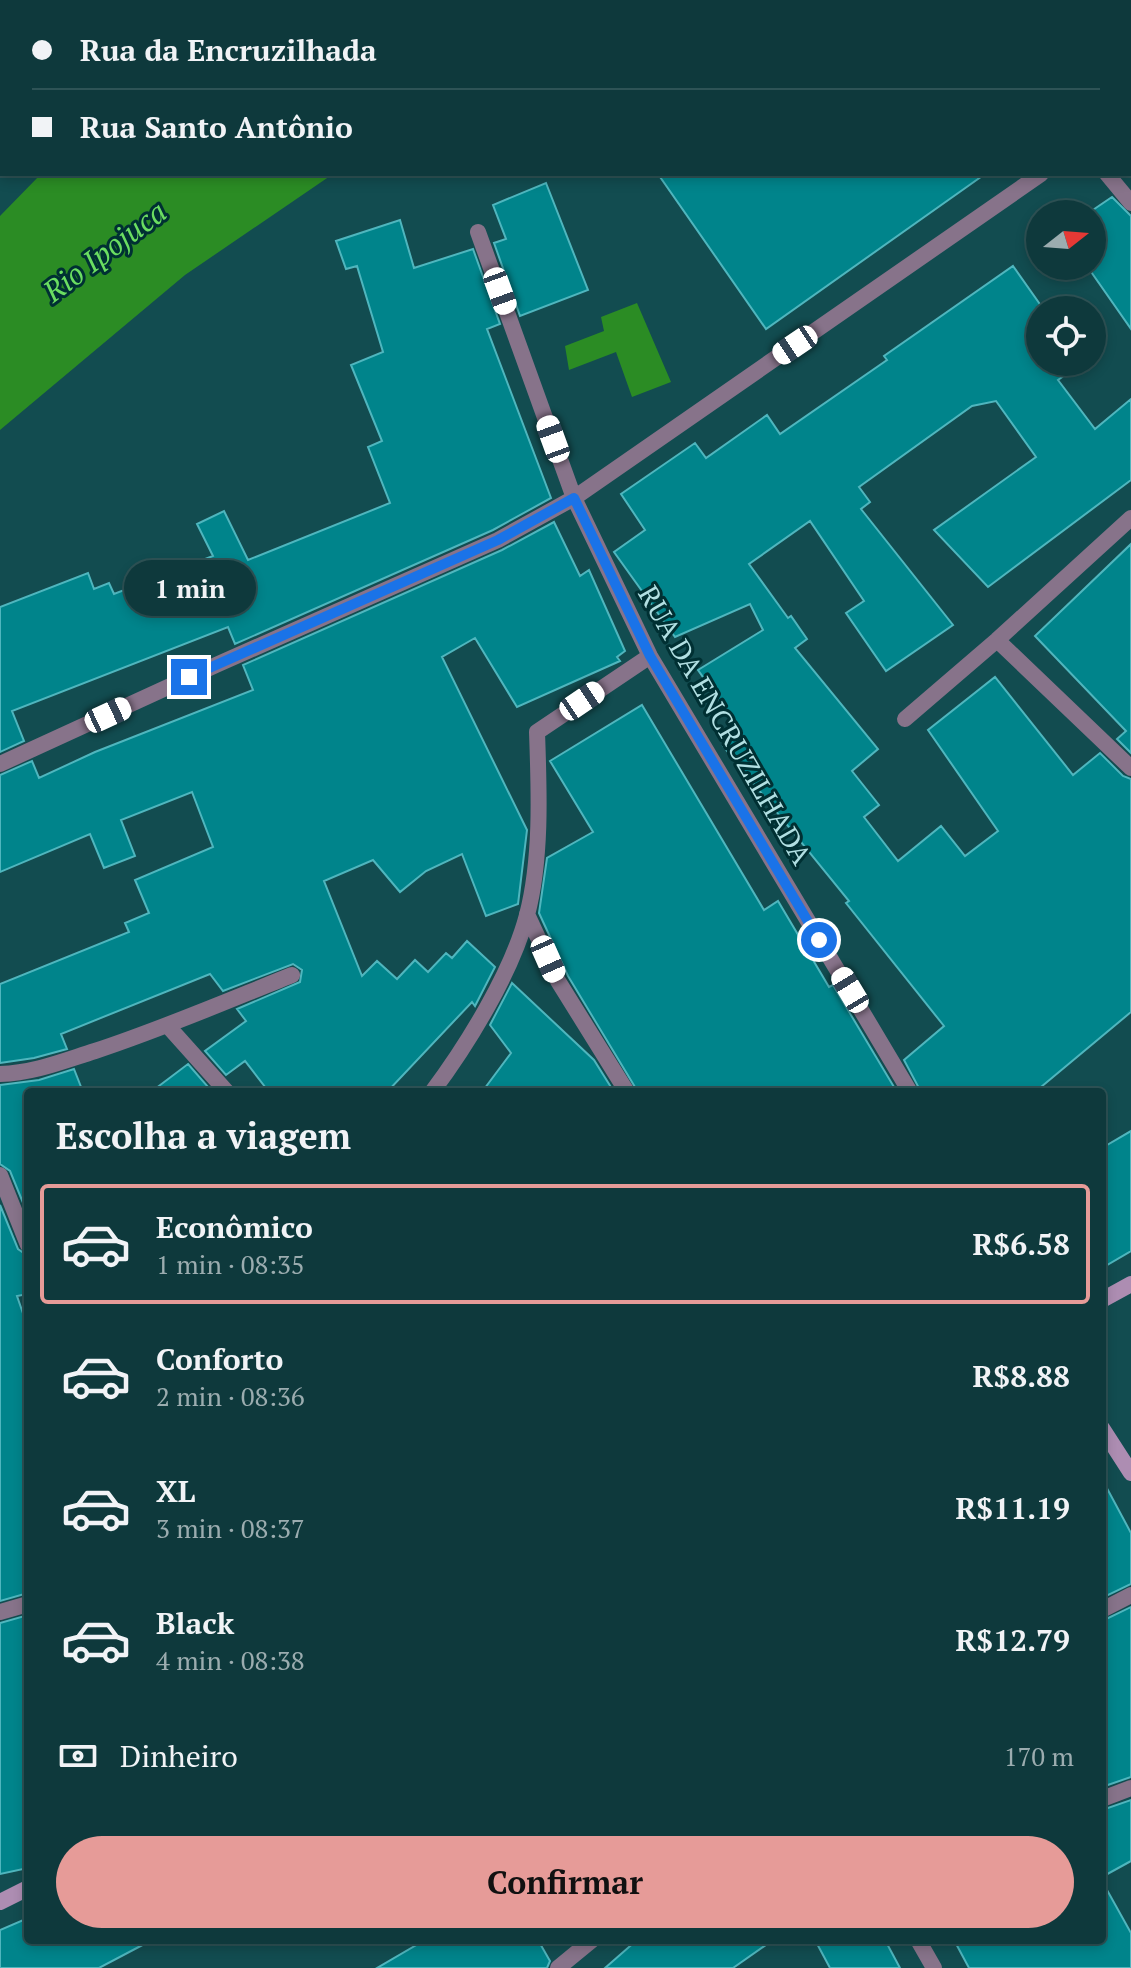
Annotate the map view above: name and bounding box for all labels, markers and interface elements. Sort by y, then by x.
text: Rua da Encruzilhada [80,30,377,70]
text: Rua Santo Antônio [80,107,353,147]
water label: Rio Ipojuca [34,192,174,311]
north arrow [1026,200,1106,280]
map controls [1026,200,1106,376]
car [481,264,519,318]
button: locate [1026,296,1106,376]
car [768,322,822,368]
car [534,412,572,466]
callout: 1 min [123,561,255,617]
text: 1 min [154,571,226,605]
street label: RUA DA ENCRUZILHADA [630,578,821,872]
route end [171,659,207,695]
car [555,678,609,724]
car [81,694,135,736]
route start [801,922,837,958]
car [527,932,569,986]
car [827,963,873,1017]
text: Escolha a viagem [56,1112,351,1159]
text: Econômico [156,1207,313,1247]
icon: car [60,1208,132,1280]
text: R$6.58 [972,1224,1070,1264]
text: 1 min · 08:35 [156,1247,305,1281]
text: Conforto [156,1339,283,1379]
icon: car [60,1340,132,1412]
text: R$8.88 [972,1356,1070,1396]
text: 2 min · 08:36 [156,1379,305,1413]
text: XL [156,1471,195,1511]
icon: car [60,1472,132,1544]
text: R$11.19 [955,1488,1070,1528]
text: 3 min · 08:37 [156,1511,305,1545]
text: Black [156,1603,234,1643]
icon: car [60,1604,132,1676]
text: R$12.79 [955,1620,1070,1660]
text: 4 min · 08:38 [156,1643,305,1677]
icon: cash [56,1734,100,1778]
text: Dinheiro [120,1736,238,1776]
text: 170 m [1004,1739,1074,1773]
button: Confirmar [56,1836,1074,1928]

